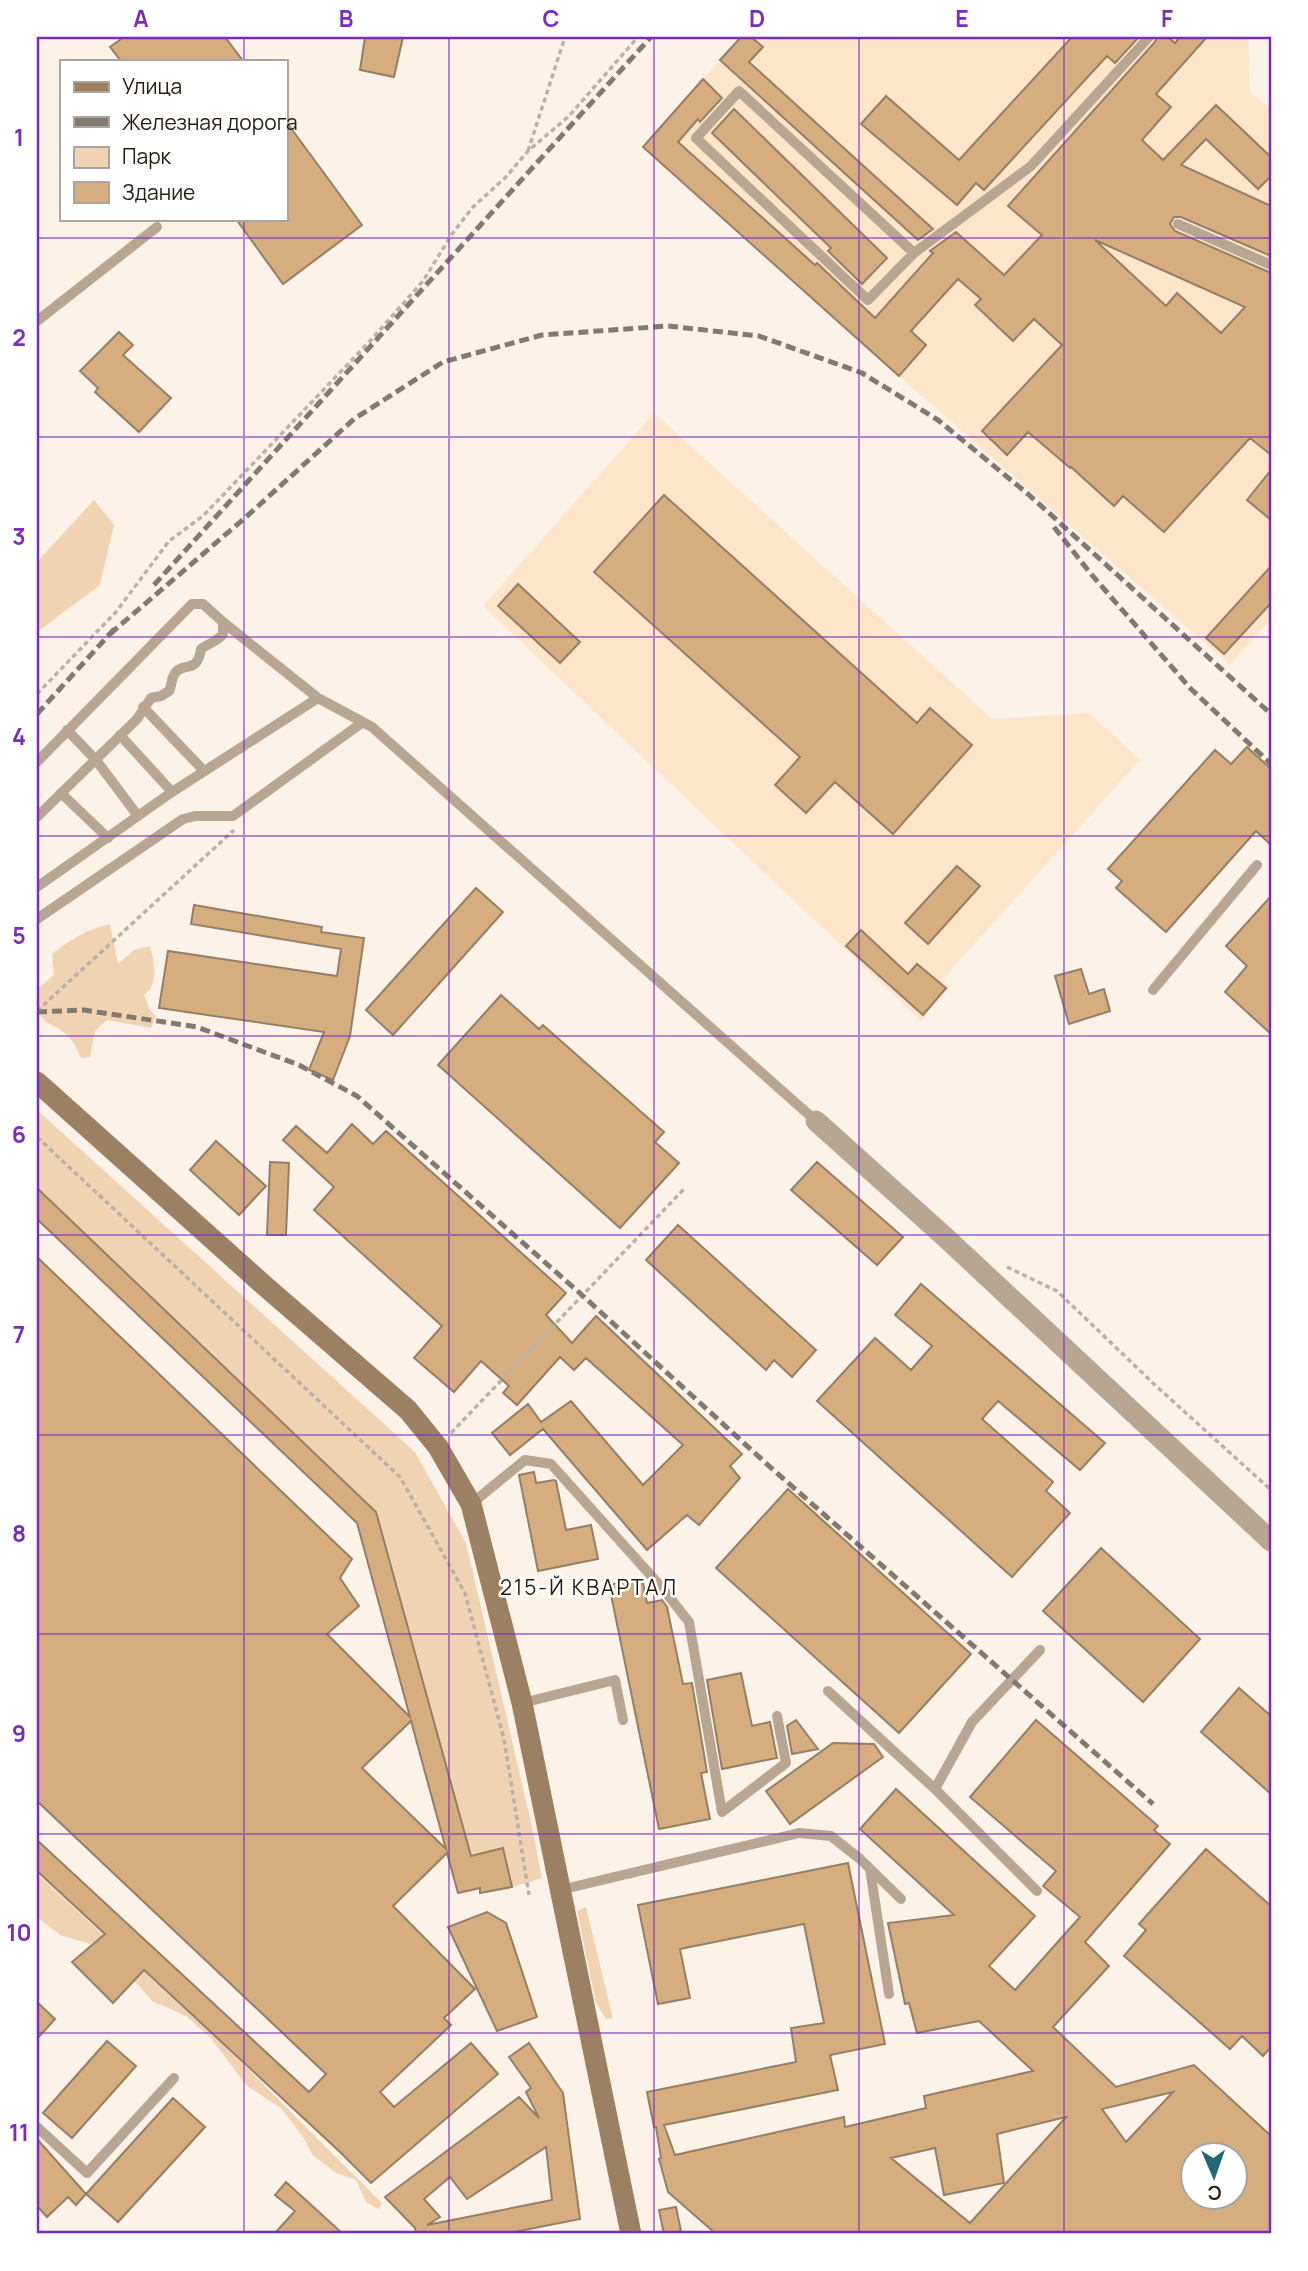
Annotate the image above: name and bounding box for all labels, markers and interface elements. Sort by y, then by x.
text: A [133,2,149,34]
text: B [339,2,353,34]
text: C [543,2,560,34]
text: D [749,2,765,34]
text: E [955,2,969,34]
text: F [1161,2,1173,34]
legend [60,60,287,220]
text: Улица [122,72,182,100]
text: Железная дорога [122,108,298,136]
text: 1 [14,121,24,153]
text: Парк [122,142,172,170]
text: Здание [122,178,195,206]
text: 2 [12,321,26,353]
text: 3 [12,520,26,552]
text: 4 [12,720,26,752]
text: 5 [12,919,26,951]
text: 6 [12,1118,26,1150]
text: 7 [13,1318,25,1350]
text: 8 [12,1517,26,1549]
district label: 215-Й КВАРТАЛ [500,1573,678,1601]
text: 9 [12,1717,26,1749]
text: 10 [6,1916,32,1948]
text: 11 [9,2116,29,2148]
north arrow [1178,2142,1248,2212]
text: С [1207,2180,1222,2206]

